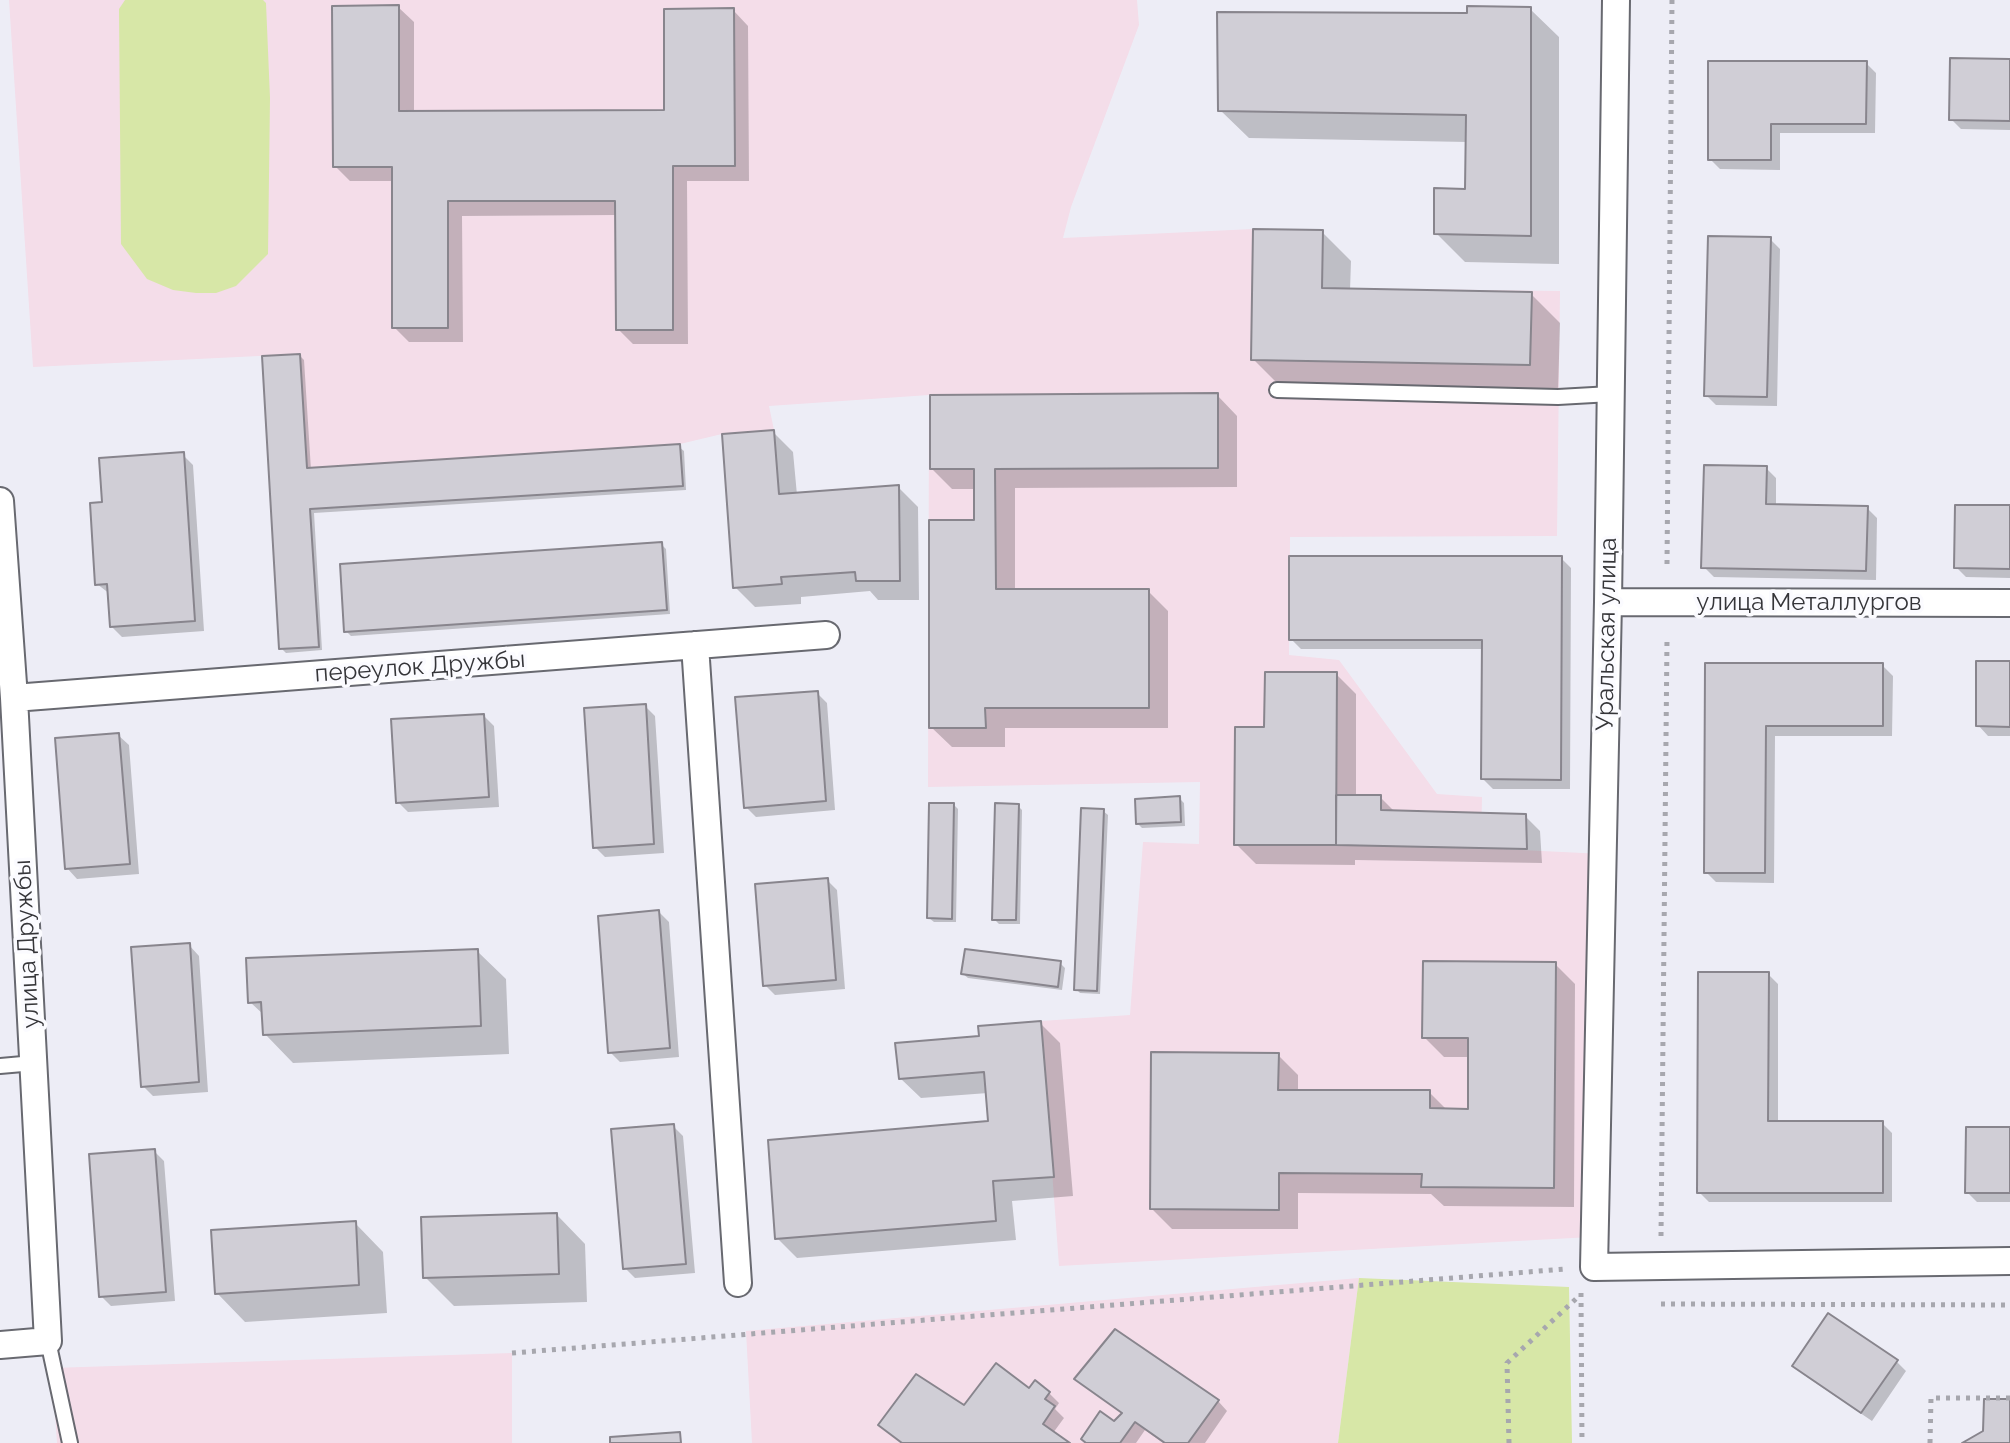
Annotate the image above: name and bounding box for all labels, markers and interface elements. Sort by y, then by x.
street label: Уральская улица [1591,537,1623,731]
street label: улица Металлургов [1696,589,1922,617]
street label: переулок Дружбы [314,645,526,689]
street label: улица Дружбы [8,859,46,1029]

